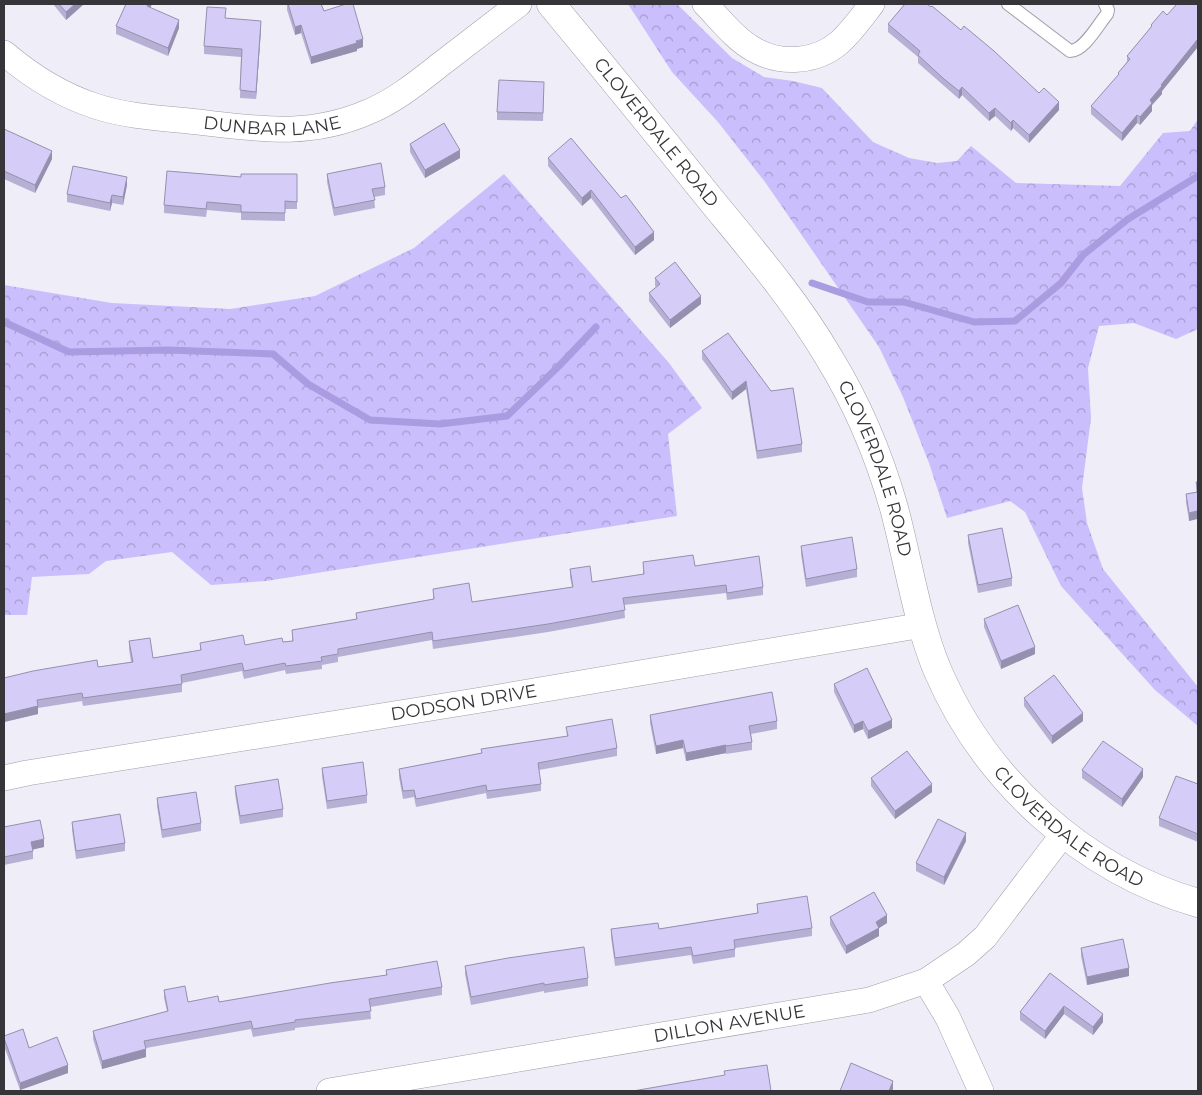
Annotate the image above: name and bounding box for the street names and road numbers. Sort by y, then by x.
street label: CLOVERDALE ROAD [589,53,723,212]
street label: DUNBAR LANE [202,111,343,140]
street label: CLOVERDALE ROAD [833,377,916,559]
street label: DODSON DRIVE [389,680,539,725]
street label: CLOVERDALE ROAD [989,761,1147,892]
street label: DILLON AVENUE [652,1000,807,1047]

